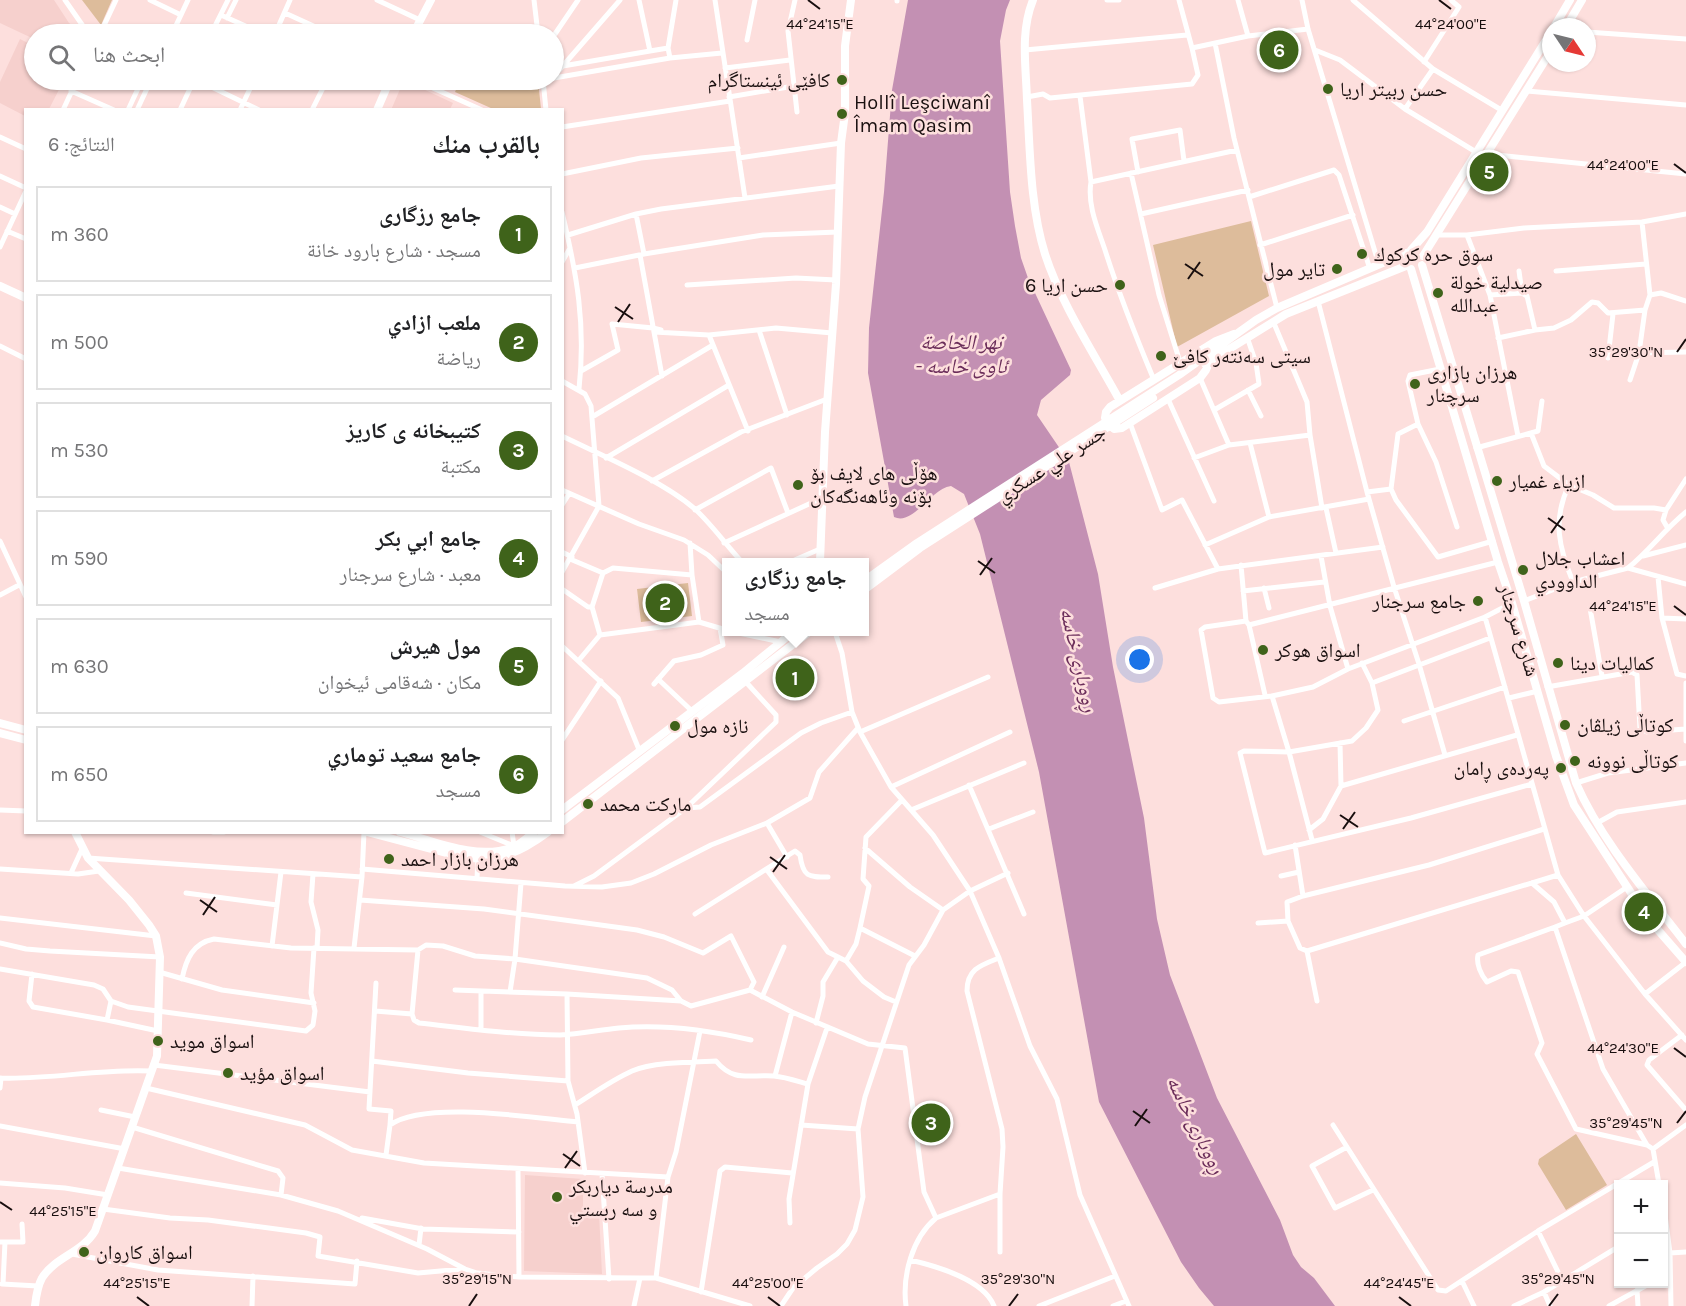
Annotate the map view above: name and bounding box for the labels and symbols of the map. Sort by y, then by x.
text: 44°24'15"E [786,15,854,33]
text: 44°24'00"E [1415,15,1487,33]
north arrow [1542,18,1596,72]
pin: 6 [1260,28,1298,72]
place label: کافێی ئینستاگرام [708,69,830,94]
marker: کافێی ئینستاگرام [835,73,849,87]
place label: حسن ربيتر اريا [1340,78,1448,101]
marker: حسن ربيتر اريا [1321,82,1335,96]
place label: Hollî Leşciwanî Îmam Qasim [853,91,991,137]
marker: Hollî Leşciwanî Îmam Qasim [835,107,849,121]
pin: 5 [1470,150,1508,195]
text: 44°24'00"E [1587,156,1659,174]
place label: سوق حره كركوك [1374,243,1493,266]
marker: سوق حره كركوك [1355,247,1369,261]
place label: تاير مول [1263,258,1325,281]
marker: تاير مول [1330,262,1344,276]
place label: صيدلية خولة عبدالله [1450,271,1543,317]
place label: حسن اريا 6 [1025,274,1108,297]
marker: حسن اريا 6 [1113,278,1127,292]
marker: صيدلية خولة عبدالله [1431,286,1445,300]
water label: نهر الخاصة - ئاوی خاسە [915,330,1010,379]
text: 35°29'30"N [1589,343,1663,361]
place label: سیتی سەنتەر کافێ [1173,345,1311,368]
marker: سیتی سەنتەر کافێ [1154,349,1168,363]
place label: هرزان بازاری سرچنار [1426,361,1517,407]
marker: هرزان بازاری سرچنار [1408,377,1422,391]
street label: جسر علي عسكري [992,420,1112,511]
place label: هۆڵی های لایف بۆ بۆنە وئاهەنگەکان [810,461,938,508]
place label: ازياء غميار [1508,470,1585,493]
marker: ازياء غميار [1490,474,1504,488]
marker: هۆڵی های لایف بۆ بۆنە وئاهەنگەکان [791,478,805,492]
place label: اعشاب جلال الداوودي [1535,547,1625,597]
marker: اعشاب جلال الداوودي [1516,563,1530,577]
pin: 2 [646,580,684,626]
street label: شارع سرجنار [1493,580,1544,679]
place label: جامع سرجنار [1371,590,1466,614]
marker: جامع سرجنار [1471,594,1485,608]
text: 44°24'15"E [1589,597,1657,615]
water label: ڕووباری خاسە [1051,605,1103,716]
place label: اسواق هوكر [1274,639,1361,662]
marker: اسواق هوكر [1256,643,1270,657]
your location [1125,645,1154,674]
place label: كماليات دينا [1570,652,1654,675]
pin: 1 [776,656,814,700]
marker: كماليات دينا [1551,656,1565,670]
place label: کوتاڵی ژیلڤان [1577,713,1673,737]
place label: نازه مول [687,715,749,738]
marker: کوتاڵی ژیلڤان [1558,718,1572,732]
marker: نازه مول [668,719,682,733]
place label: کوتاڵی نوونە [1587,749,1678,773]
marker: کوتاڵی نوونە [1568,754,1582,768]
place label: پەردەی ڕامان [1453,757,1549,784]
marker: پەردەی ڕامان [1554,761,1568,775]
place label: ماركت محمد [600,793,691,816]
marker: ماركت محمد [581,797,595,811]
place label: هرزان بازار احمد [401,848,519,871]
marker: هرزان بازار احمد [382,852,396,866]
pin: 4 [1624,890,1664,934]
place label: اسواق مويد [170,1030,255,1053]
marker: اسواق مويد [151,1034,165,1048]
text: 44°24'30"E [1587,1039,1659,1057]
place label: اسواق مؤيد [240,1062,325,1085]
marker: اسواق مؤيد [221,1066,235,1080]
water label: ڕووباری خاسە [1158,1072,1230,1180]
pin: 3 [912,1100,950,1146]
text: 35°29'45"N [1589,1114,1663,1132]
place label: مدرسة دياربكر و سه ربستي [568,1175,673,1225]
marker: مدرسة دياربكر و سه ربستي [550,1190,564,1204]
text: 44°25'15"E [29,1202,97,1220]
place label: اسواق كاروان [96,1241,193,1264]
marker: اسواق كاروان [77,1245,91,1259]
text: 35°29'15"N [442,1270,512,1288]
text: 35°29'30"N [981,1270,1055,1288]
text: 35°29'45"N [1521,1270,1595,1288]
text: 44°25'15"E [103,1274,171,1292]
text: 44°25'00"E [732,1274,804,1292]
text: 44°24'45"E [1364,1274,1434,1292]

